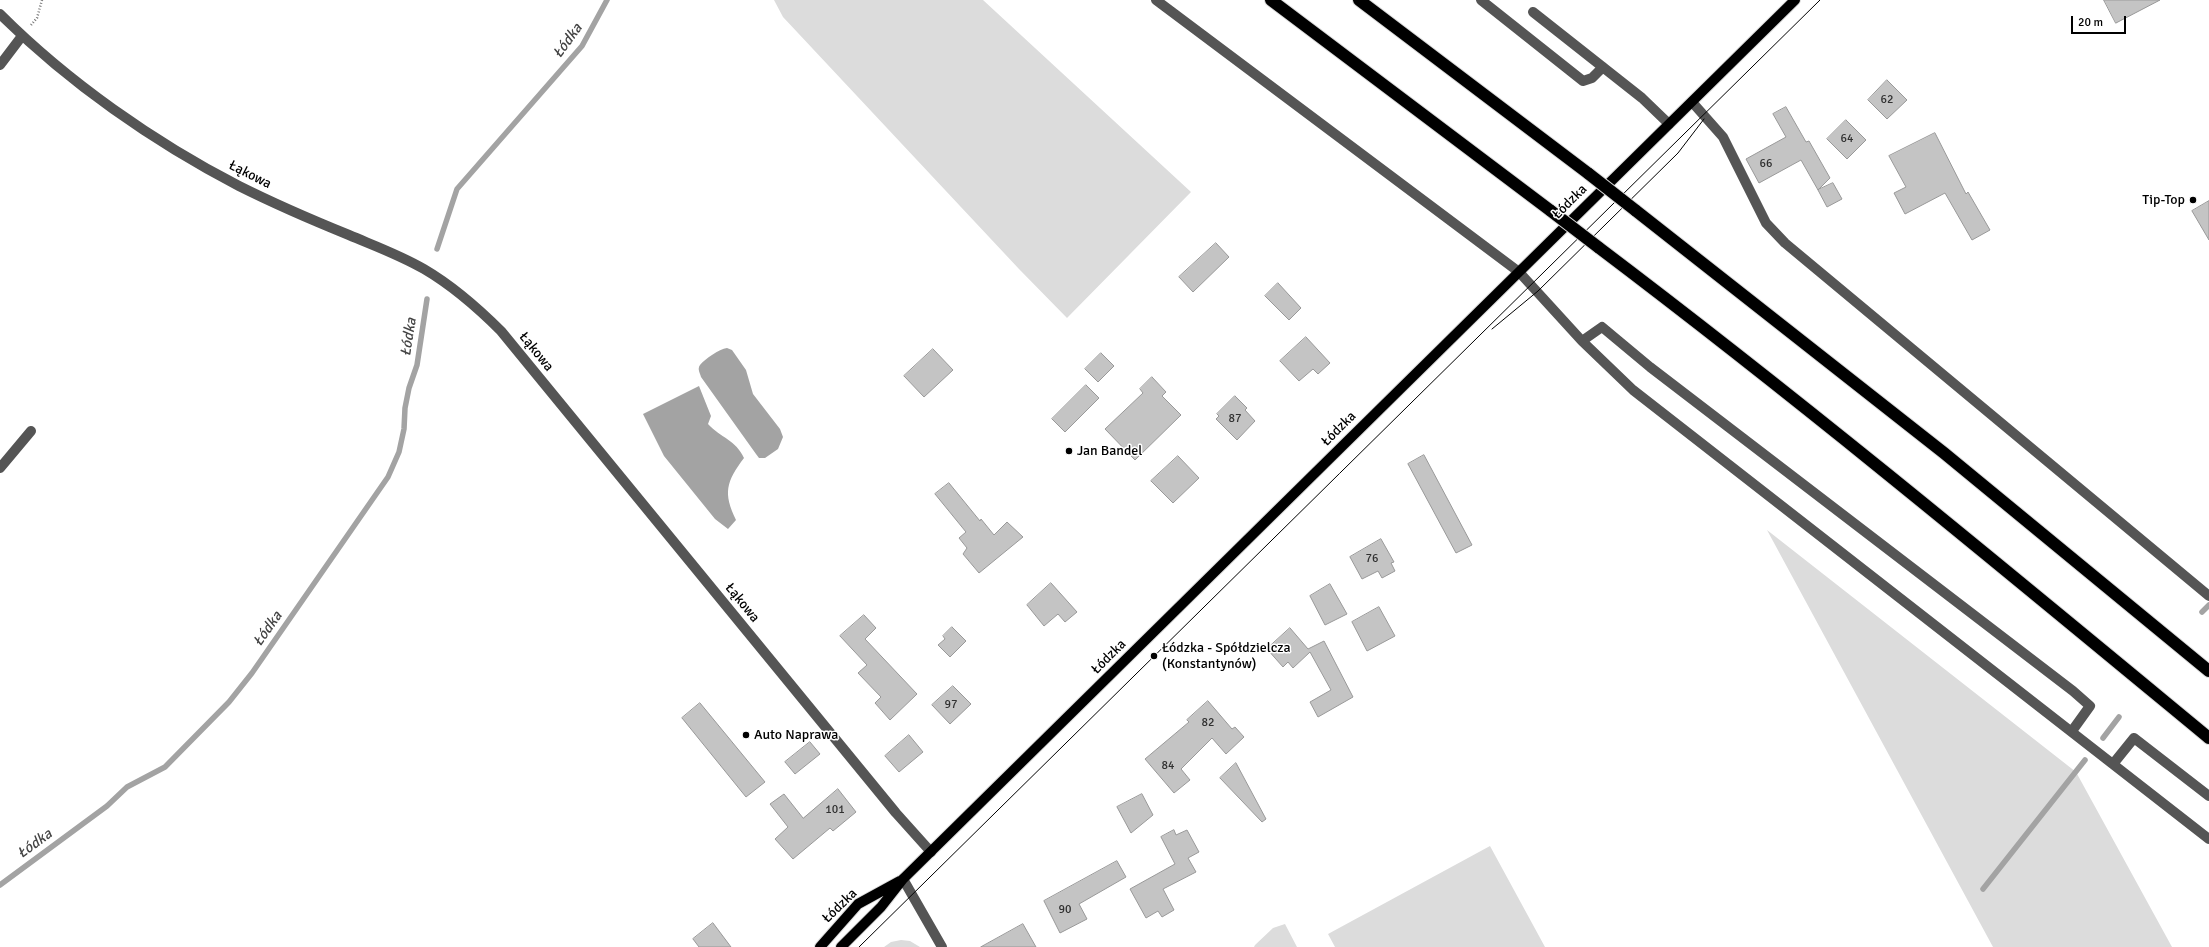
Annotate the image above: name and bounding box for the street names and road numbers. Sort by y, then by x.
street label: Łąkowa [226,157,274,193]
street label: Łódzka [1549,181,1591,223]
street label: Łąkowa [515,329,557,375]
street label: Łódzka [1318,408,1360,450]
street label: Łąkowa [721,580,763,626]
street label: Łódzka [1088,636,1130,678]
street label: Łódzka [819,885,861,927]

